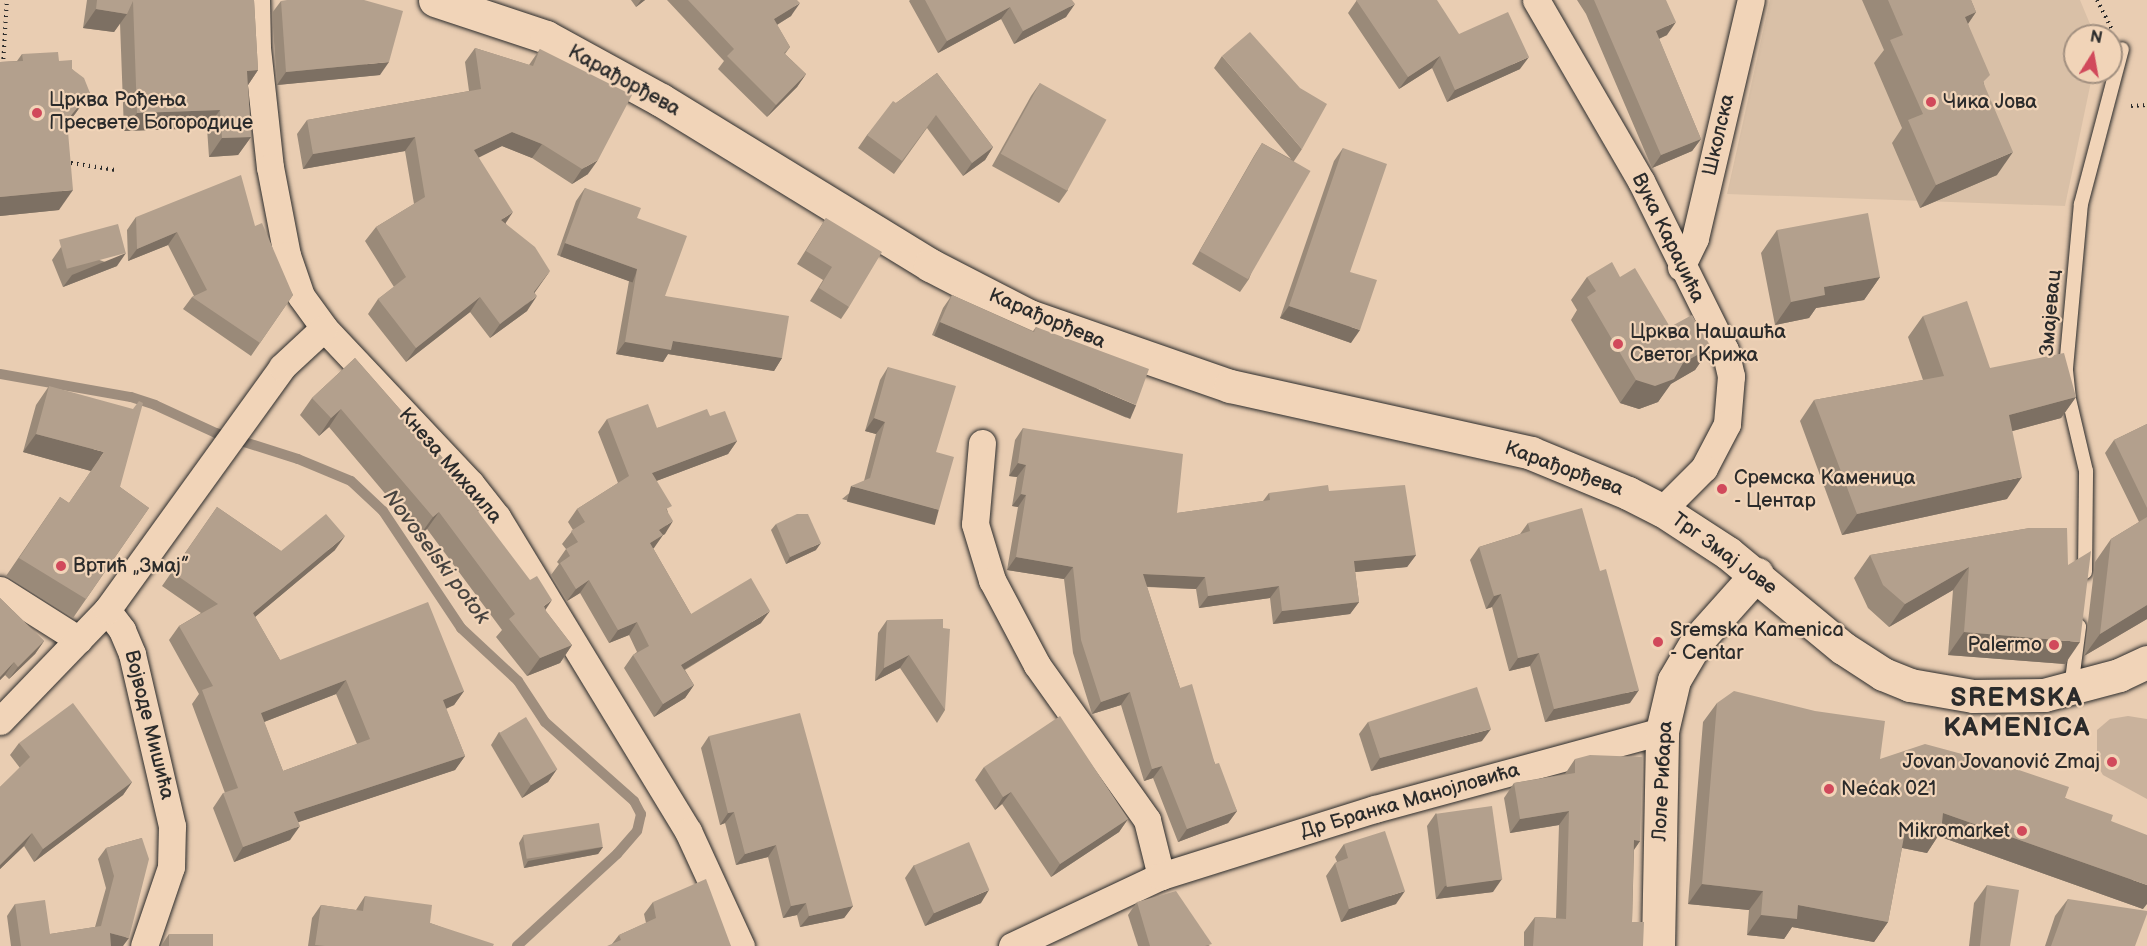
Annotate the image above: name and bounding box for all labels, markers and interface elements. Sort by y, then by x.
north arrow [2063,24,2123,84]
text: N [2088,27,2104,48]
street label: Карађорђева [564,40,684,122]
place label: Црква Рођења Пресвете Богородице [49,89,253,136]
place label: Чика Јова [1943,90,2037,114]
street label: Школска [1698,92,1740,178]
marker: Чика Јова [1924,95,1938,109]
marker: Црква Рођења Пресвете Богородице [30,106,44,120]
street label: Вука Караџића [1626,169,1710,307]
street label: Змајевац [2035,269,2067,357]
street label: Карађорђева [985,284,1109,354]
place label: Црква Нашашћа Светог Крижа [1630,320,1786,367]
marker: Црква Нашашћа Светог Крижа [1611,337,1625,351]
street label: Кнеза Михаила [393,403,507,529]
street label: Карађорђева [1501,436,1627,502]
place label: Сремска Каменица - Центар [1734,466,1916,513]
marker: Сремска Каменица - Центар [1715,482,1729,496]
water label: Novoselski potok [377,485,495,629]
street label: Трг Змај Јове [1667,508,1781,600]
place label: Вртић „Змај” [73,554,189,578]
marker: Вртић „Змај” [54,559,68,573]
place label: Sremska Kamenica - Centar [1670,618,1844,665]
place label: Palermo [1968,633,2042,657]
marker: Sremska Kamenica - Centar [1651,635,1665,649]
marker: Palermo [2047,638,2061,652]
street label: Војводе Мишића [119,648,179,802]
district label: SREMSKA KAMENICA [1943,683,2091,744]
street label: Лоле Рибара [1648,720,1678,842]
place label: Jovan Jovanović Zmaj [1902,750,2100,774]
marker: Jovan Jovanović Zmaj [2105,755,2119,769]
street label: Др Бранка Манојловића [1298,758,1522,844]
place label: Nećak 021 [1841,777,1936,801]
marker: Nećak 021 [1822,782,1836,796]
place label: Mikromarket [1898,819,2010,843]
marker: Mikromarket [2015,824,2029,838]

